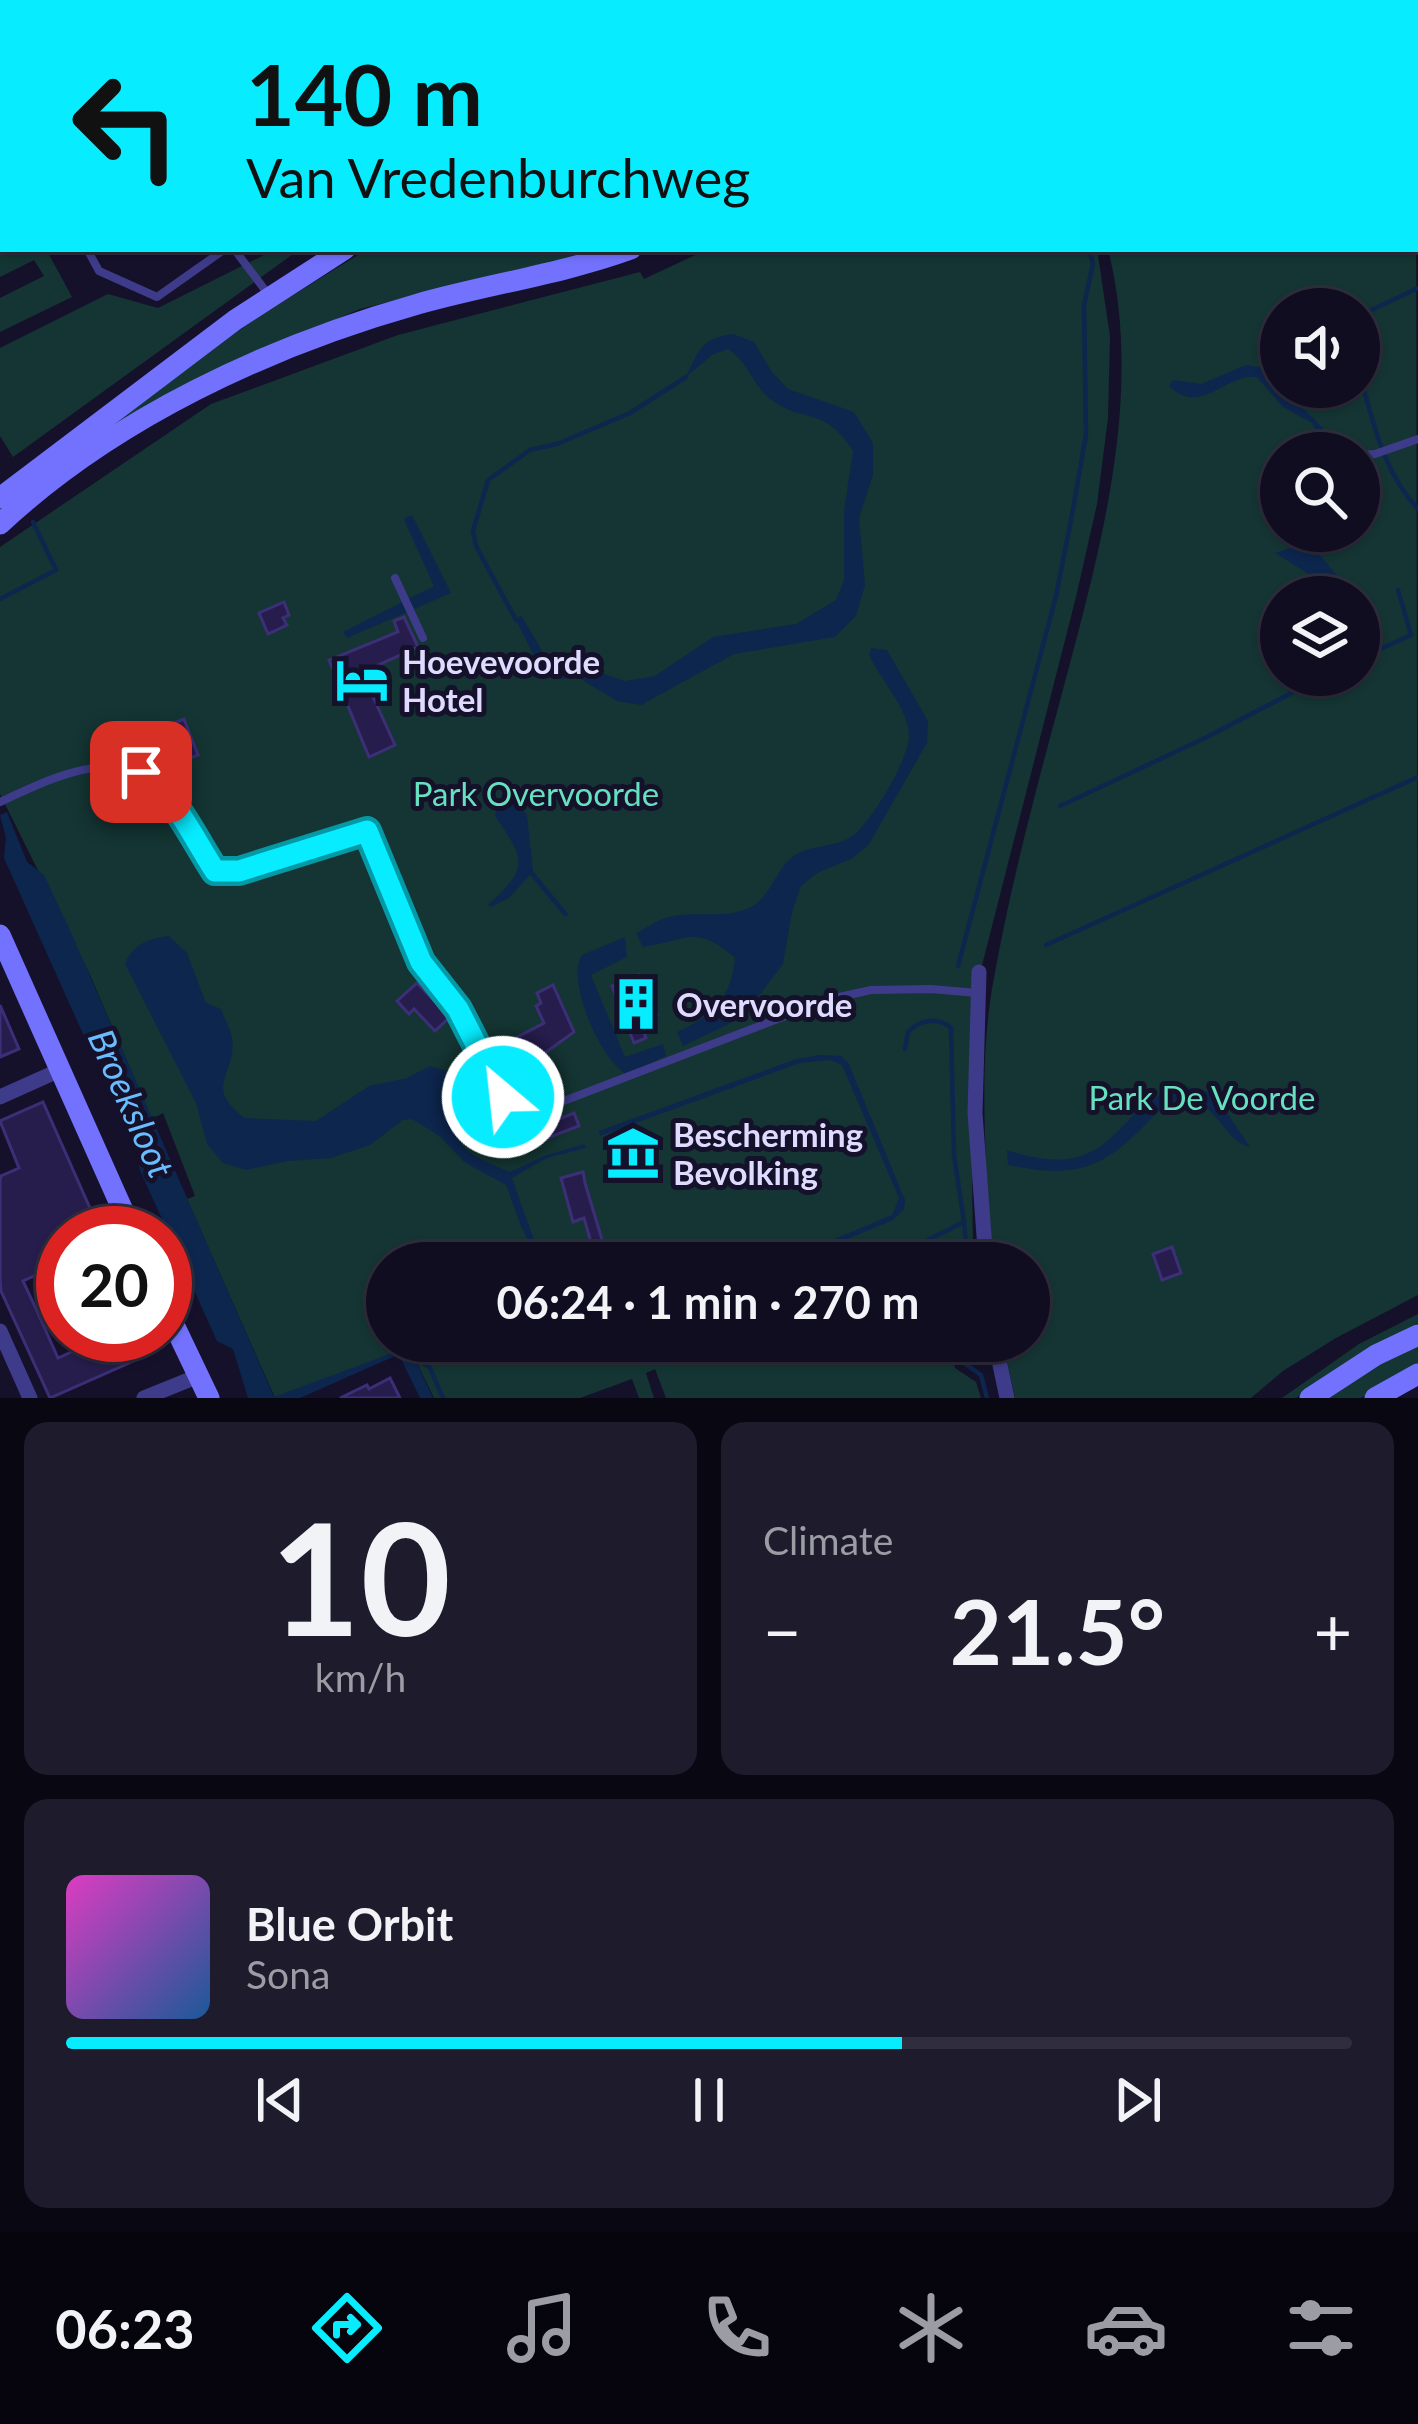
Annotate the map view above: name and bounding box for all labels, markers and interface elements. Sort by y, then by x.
text: 140 m [246,43,483,144]
icon: left [48,48,204,204]
text: Van Vredenburchweg [246,145,750,210]
map controls [1260,288,1380,696]
button: sound [1260,288,1380,408]
button: search [1260,432,1380,552]
button: layers [1260,576,1380,696]
place label: Hoevevoorde Hotel [402,641,600,719]
hotel icon: Hoevevoorde Hotel [333,651,391,709]
pin [90,721,192,823]
icon: arrive [108,739,174,805]
park label: Park Overvoorde [413,773,659,813]
building icon: Overvoorde [607,975,665,1033]
place label: Overvoorde [676,984,852,1024]
water label: Broeksloot [80,1022,184,1184]
position arrow [440,1034,566,1160]
park label: Park De Voorde [1088,1077,1316,1117]
place label: Bescherming Bevolking [673,1114,863,1192]
museum icon: Bescherming Bevolking [604,1124,662,1182]
speed limit sign: 20 [36,1206,192,1362]
text: 06:24 · 1 min · 270 m [497,1275,919,1329]
text: 10 [270,1482,451,1669]
text: Climate [763,1517,893,1563]
text: 21.5° [950,1576,1165,1684]
text: − [763,1591,801,1670]
text: + [1314,1591,1352,1670]
text: km/h [315,1654,406,1700]
text: Blue Orbit [246,1897,453,1951]
text: Sona [246,1951,330,1997]
icon: previous [247,2067,313,2133]
icon: pause [676,2067,742,2133]
icon: next [1105,2067,1171,2133]
icon: directions [305,2286,389,2370]
icon: music [500,2286,584,2370]
icon: phone [695,2286,779,2370]
icon: climate [889,2286,973,2370]
icon: car [1084,2286,1168,2370]
icon: filters [1279,2286,1363,2370]
text: 06:23 [55,2296,195,2361]

